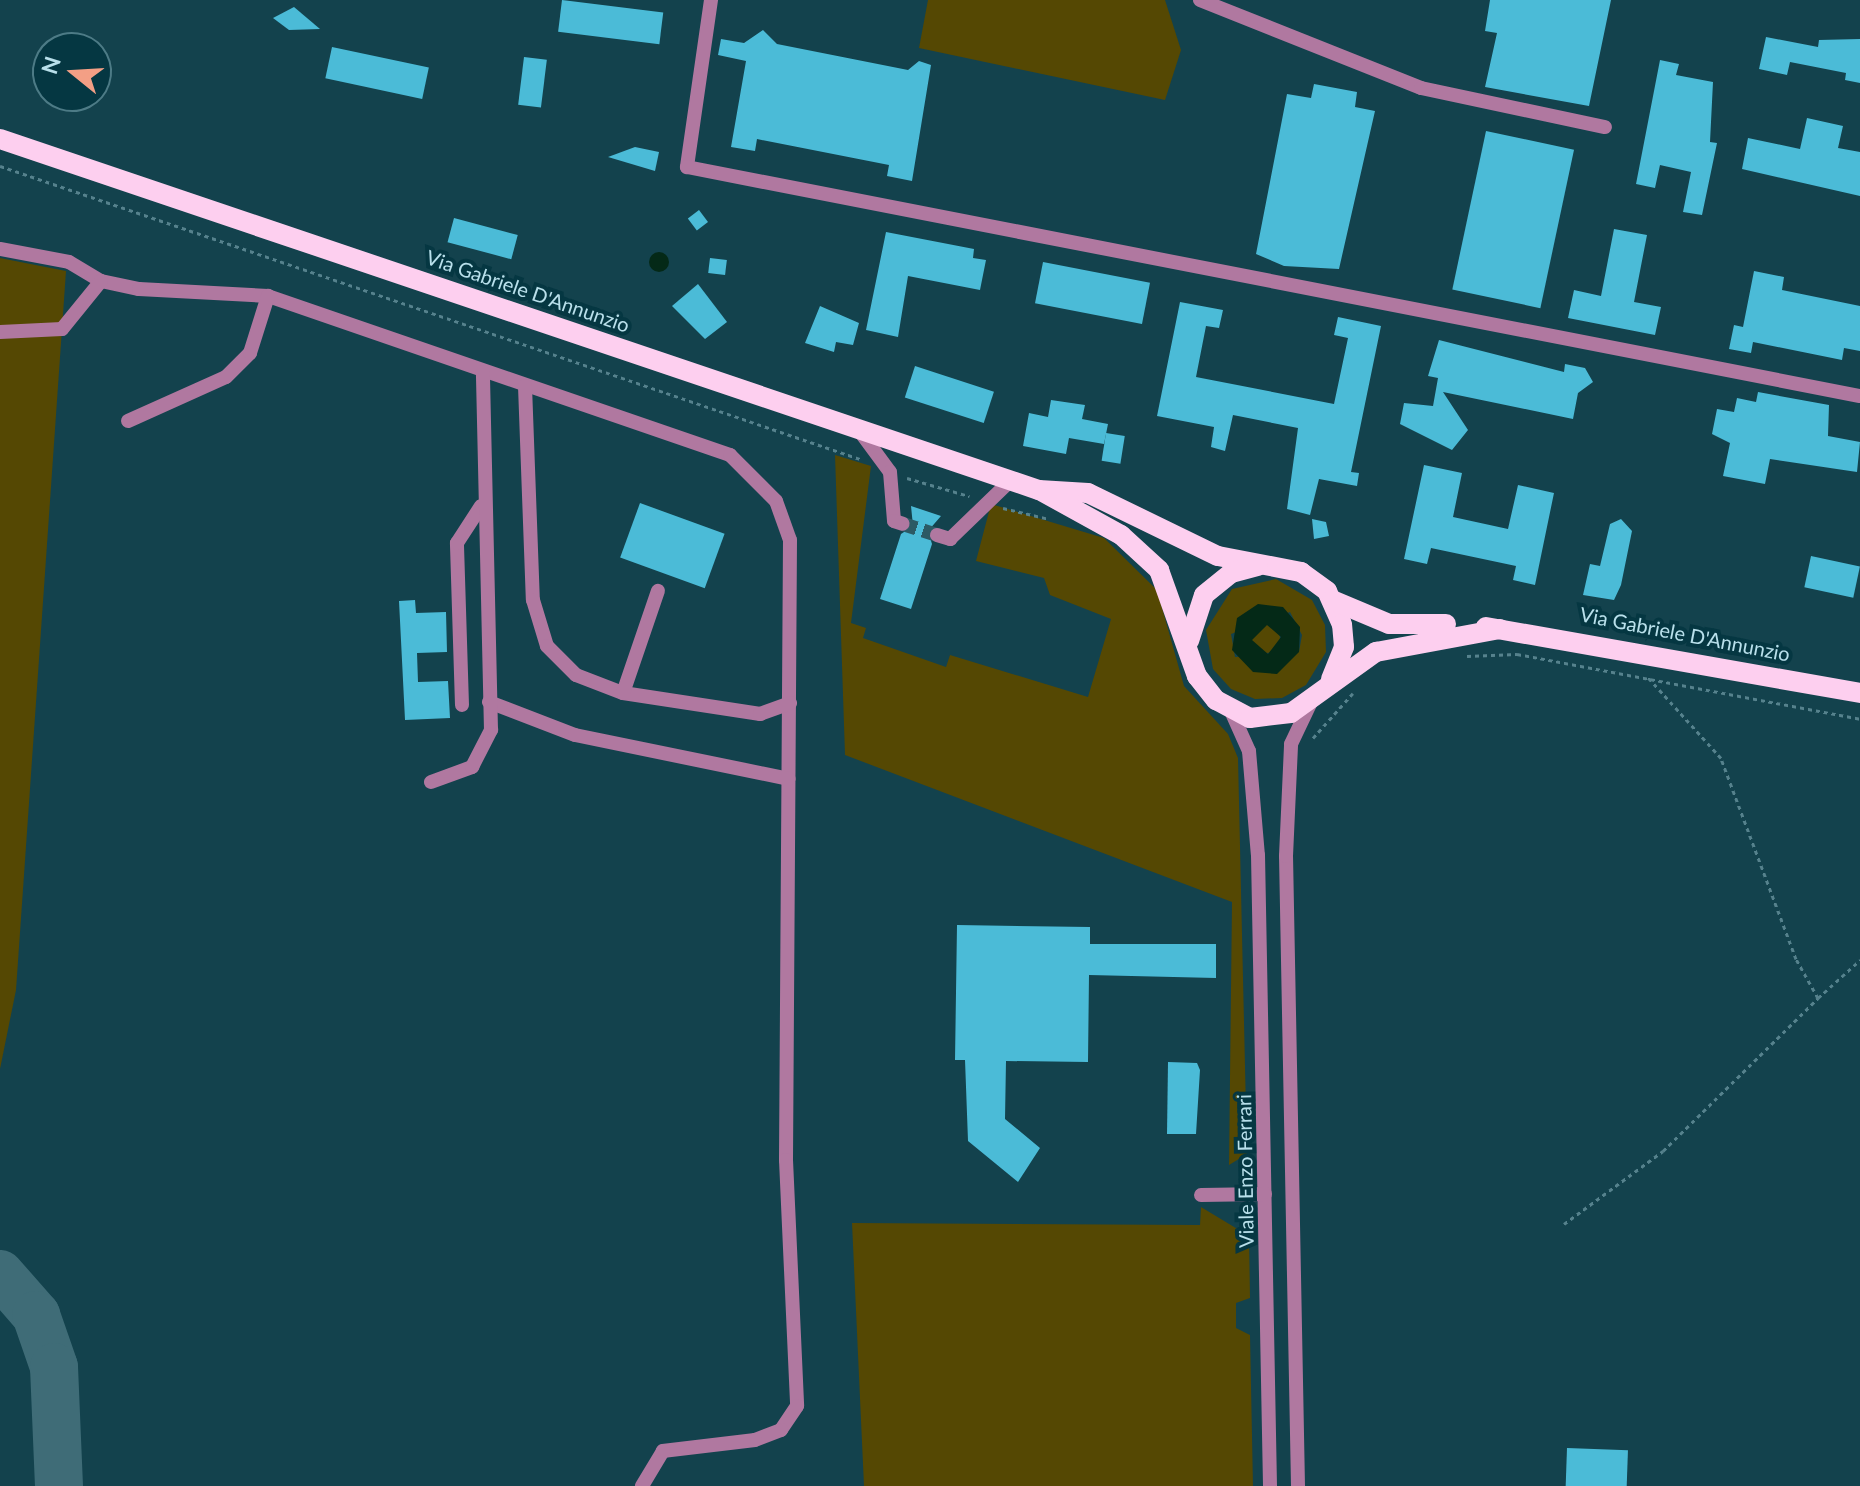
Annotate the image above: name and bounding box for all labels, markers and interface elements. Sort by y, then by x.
north arrow [32,32,112,112]
text: N [35,53,66,77]
street label: Via Gabriele D'Annunzio [423,245,633,337]
street label: Via Gabriele D'Annunzio [1578,602,1792,666]
street label: Viale Enzo Ferrari [1232,1094,1258,1248]

